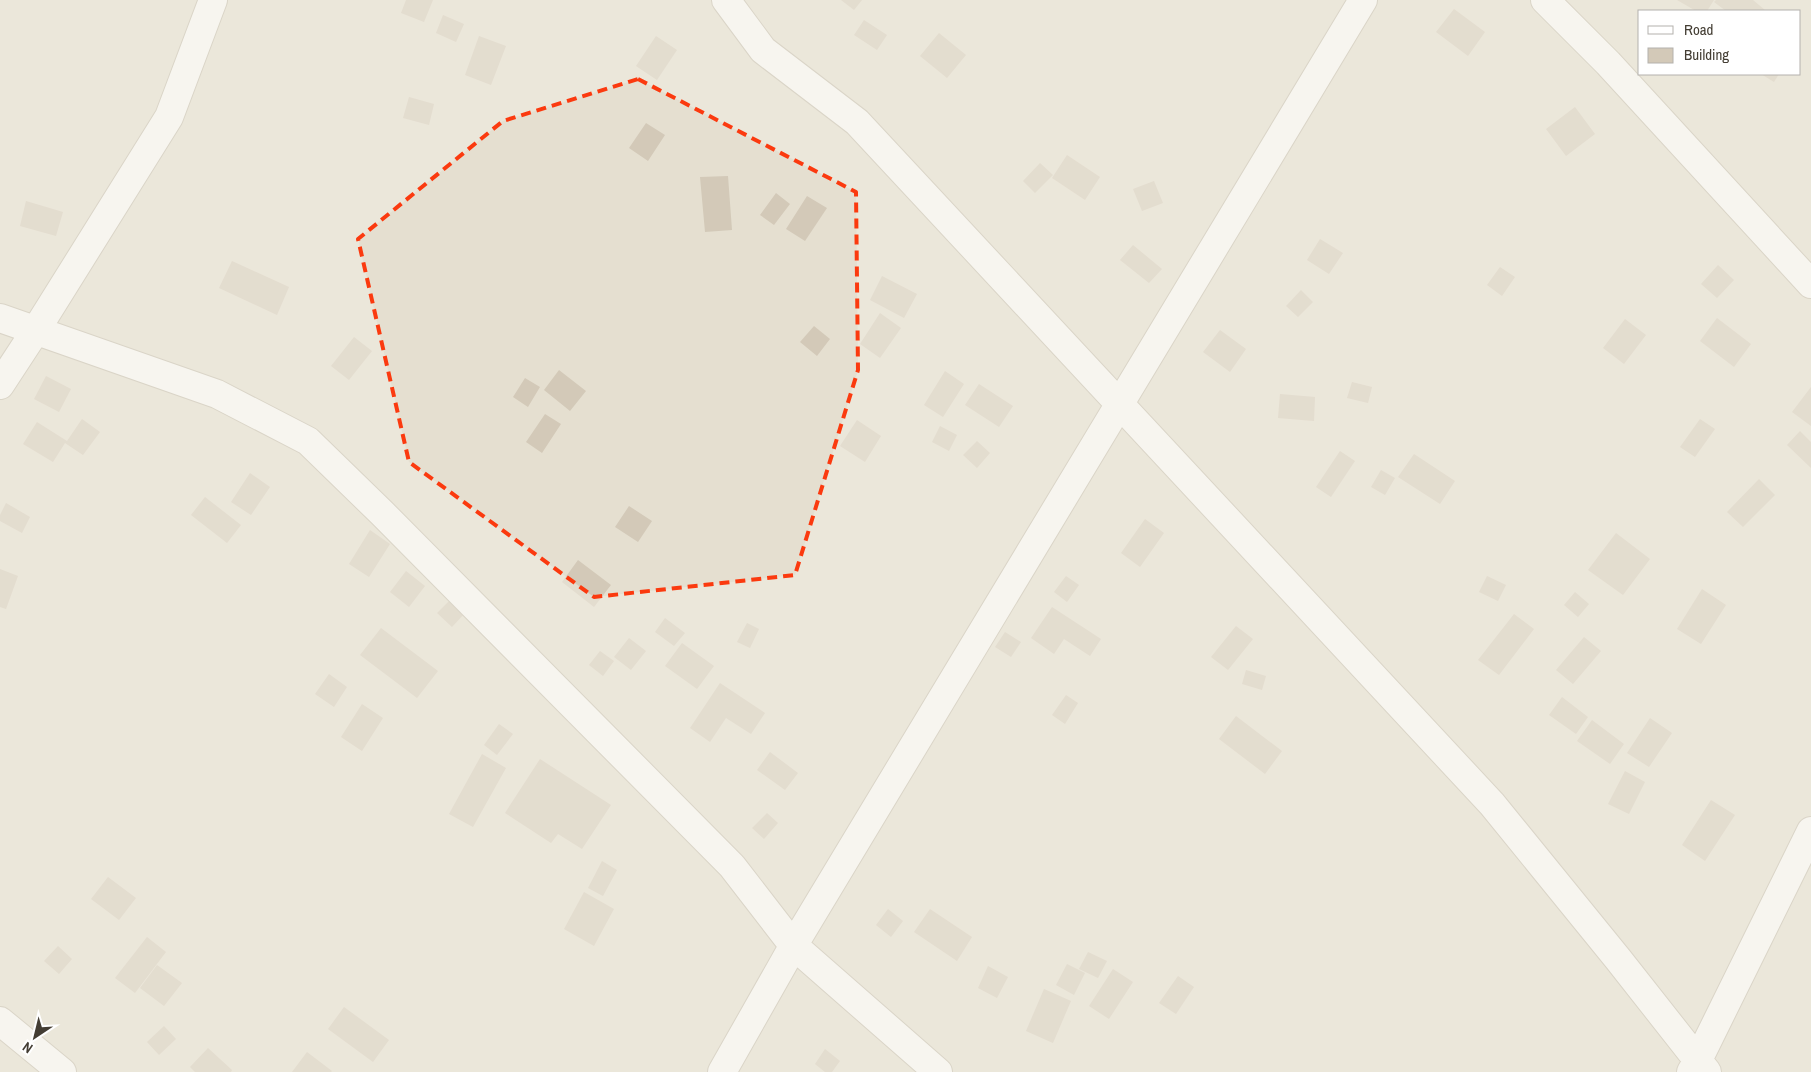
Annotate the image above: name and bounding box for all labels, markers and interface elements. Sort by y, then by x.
legend [1638,10,1801,75]
text: Road [1684,19,1713,40]
text: Building [1684,44,1729,65]
north arrow [10,1012,60,1062]
text: N [19,1038,36,1057]

